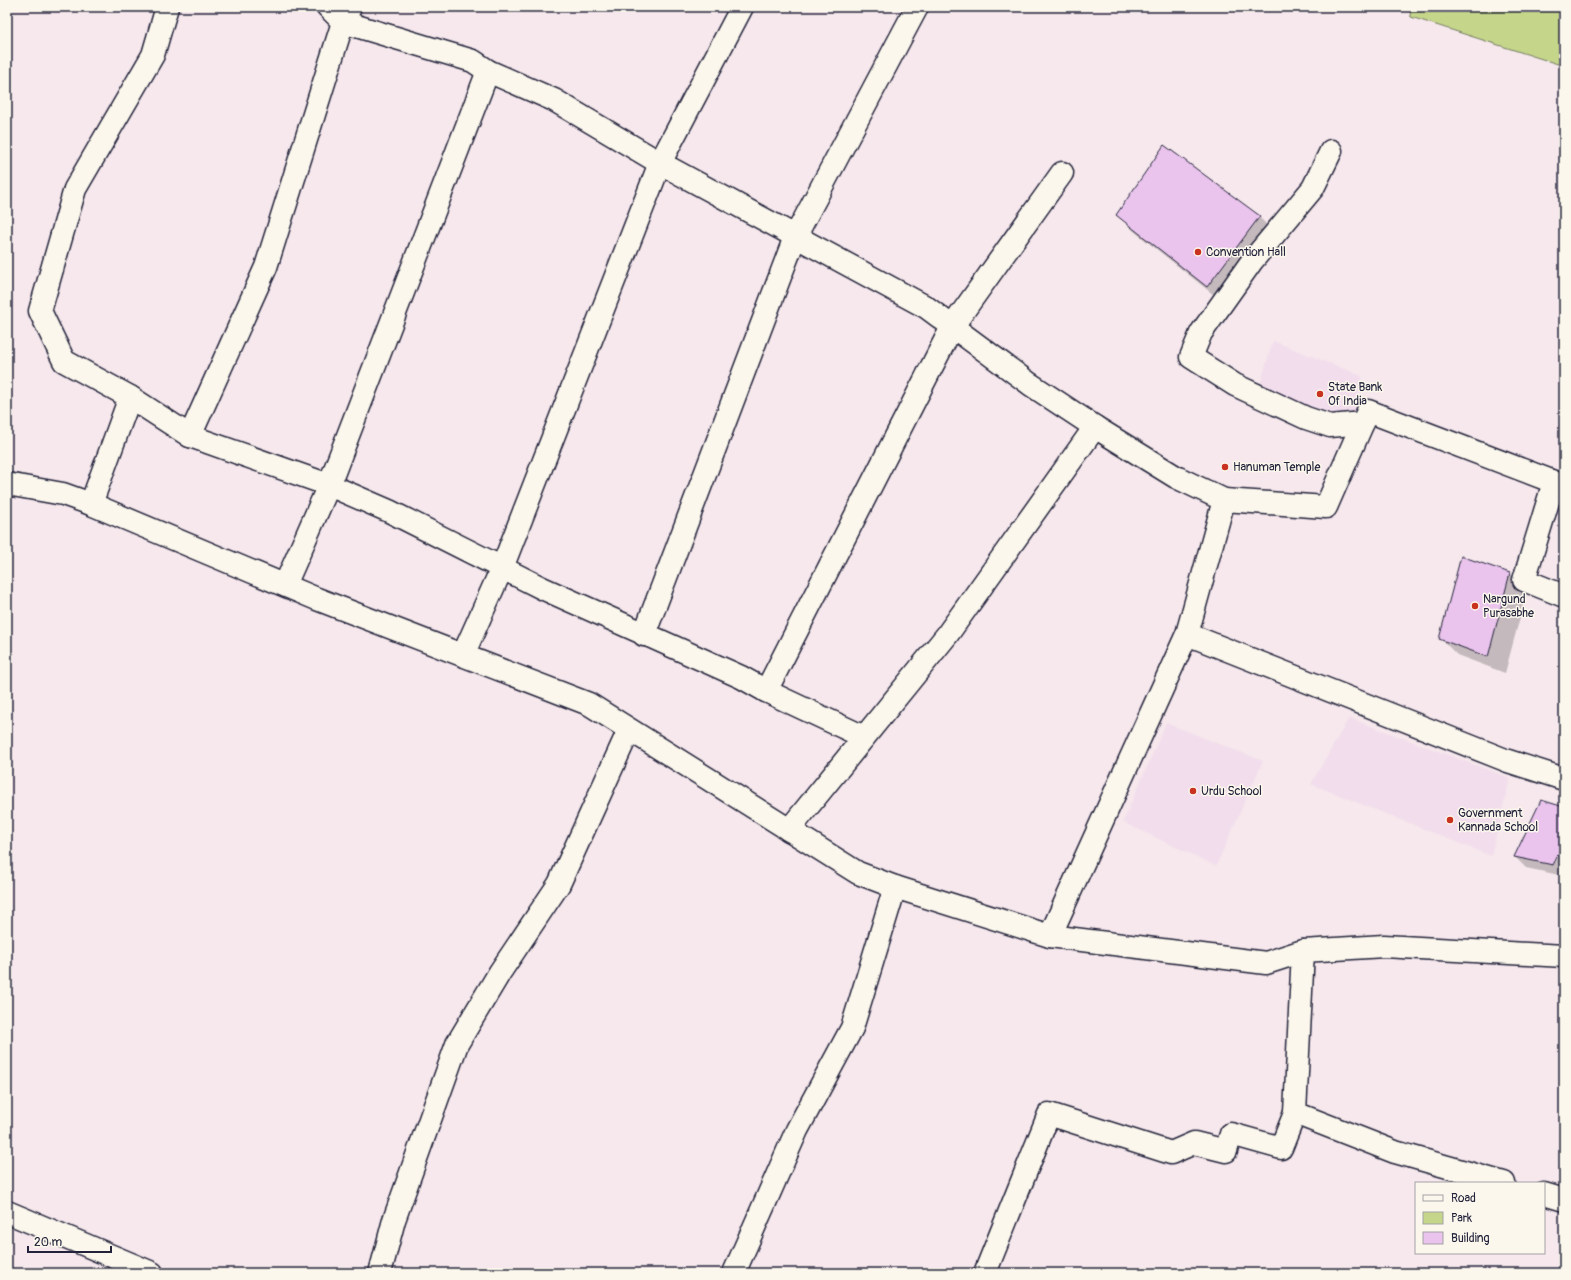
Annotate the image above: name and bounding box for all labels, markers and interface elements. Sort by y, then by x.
place label: Convention Hall [1206,245,1286,260]
marker: Convention Hall [1193,247,1203,257]
place label: State Bank Of India [1328,380,1382,409]
marker: State Bank Of India [1315,389,1325,399]
place label: Hanuman Temple [1233,460,1320,475]
marker: Hanuman Temple [1220,462,1230,472]
place label: Nargund Purasabhe [1483,592,1534,621]
marker: Nargund Purasabhe [1470,601,1480,611]
place label: Urdu School [1201,784,1262,799]
marker: Urdu School [1188,786,1198,796]
place label: Government Kannada School [1458,806,1538,835]
marker: Government Kannada School [1445,815,1455,825]
legend [1415,1182,1545,1254]
text: Road [1451,1191,1476,1206]
text: Park [1451,1211,1472,1226]
scale bar [28,1228,111,1254]
text: Building [1451,1231,1490,1246]
text: 20 m [34,1235,63,1250]

